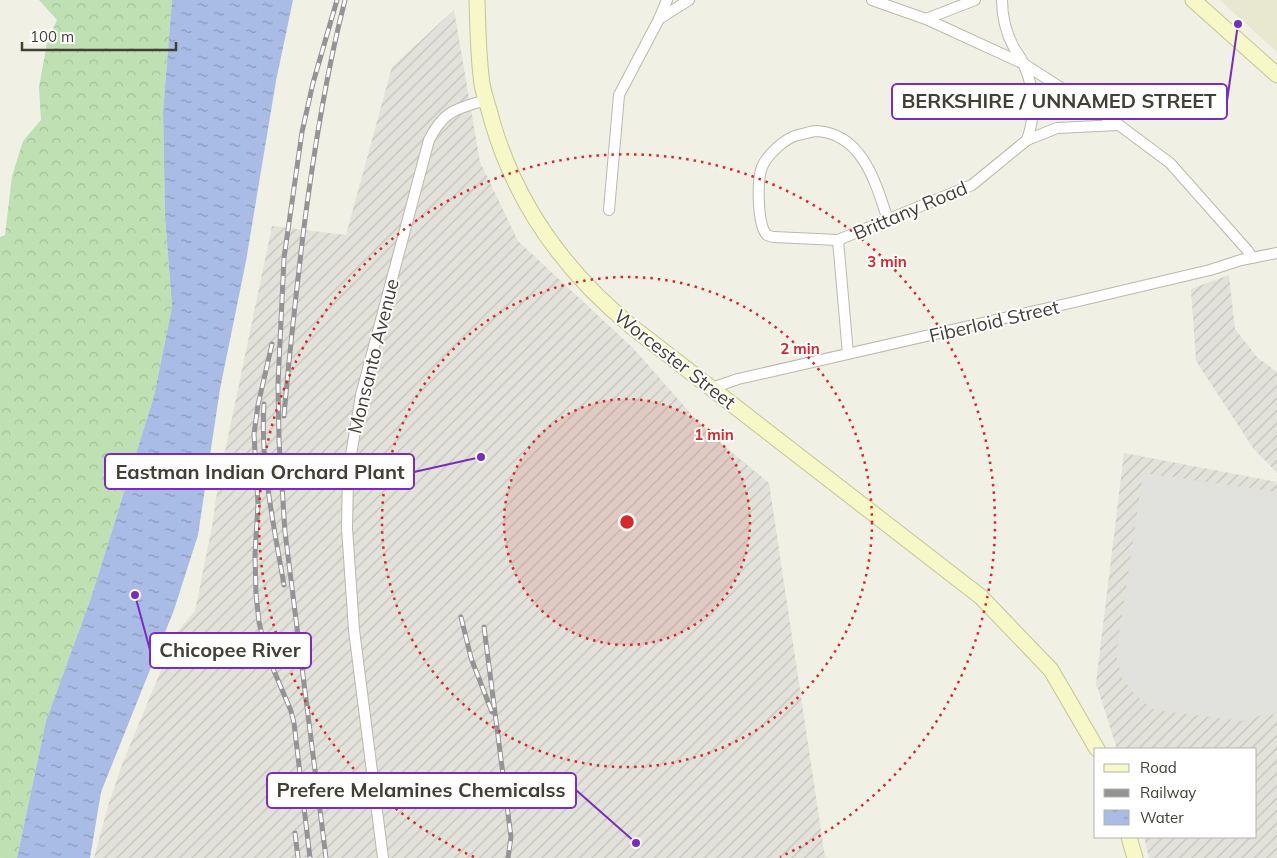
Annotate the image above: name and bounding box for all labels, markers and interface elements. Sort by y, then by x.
scale bar [22,20,176,52]
text: 100 m [30,27,74,46]
callout: BERKSHIRE / UNNAMED STREET [892,84,1227,119]
text: BERKSHIRE / UNNAMED STREET [902,88,1217,113]
street label: Brittany Road [849,175,971,245]
text: 3 min [867,252,907,271]
street label: Monsanto Avenue [342,276,404,436]
street label: Fiberloid Street [927,294,1062,348]
street label: Worcester Street [609,304,741,414]
text: 2 min [780,339,820,358]
text: 1 min [694,425,734,444]
callout: Eastman Indian Orchard Plant [105,454,414,489]
text: Eastman Indian Orchard Plant [115,459,405,484]
centre of rings [618,513,636,531]
callout: Chicopee River [150,633,311,668]
text: Chicopee River [159,637,301,662]
legend [1094,748,1257,838]
text: Road [1140,758,1177,777]
callout: Prefere Melamines Chemicalss [267,773,576,808]
text: Prefere Melamines Chemicalss [276,777,566,802]
text: Railway [1140,783,1196,802]
text: Water [1140,808,1184,827]

